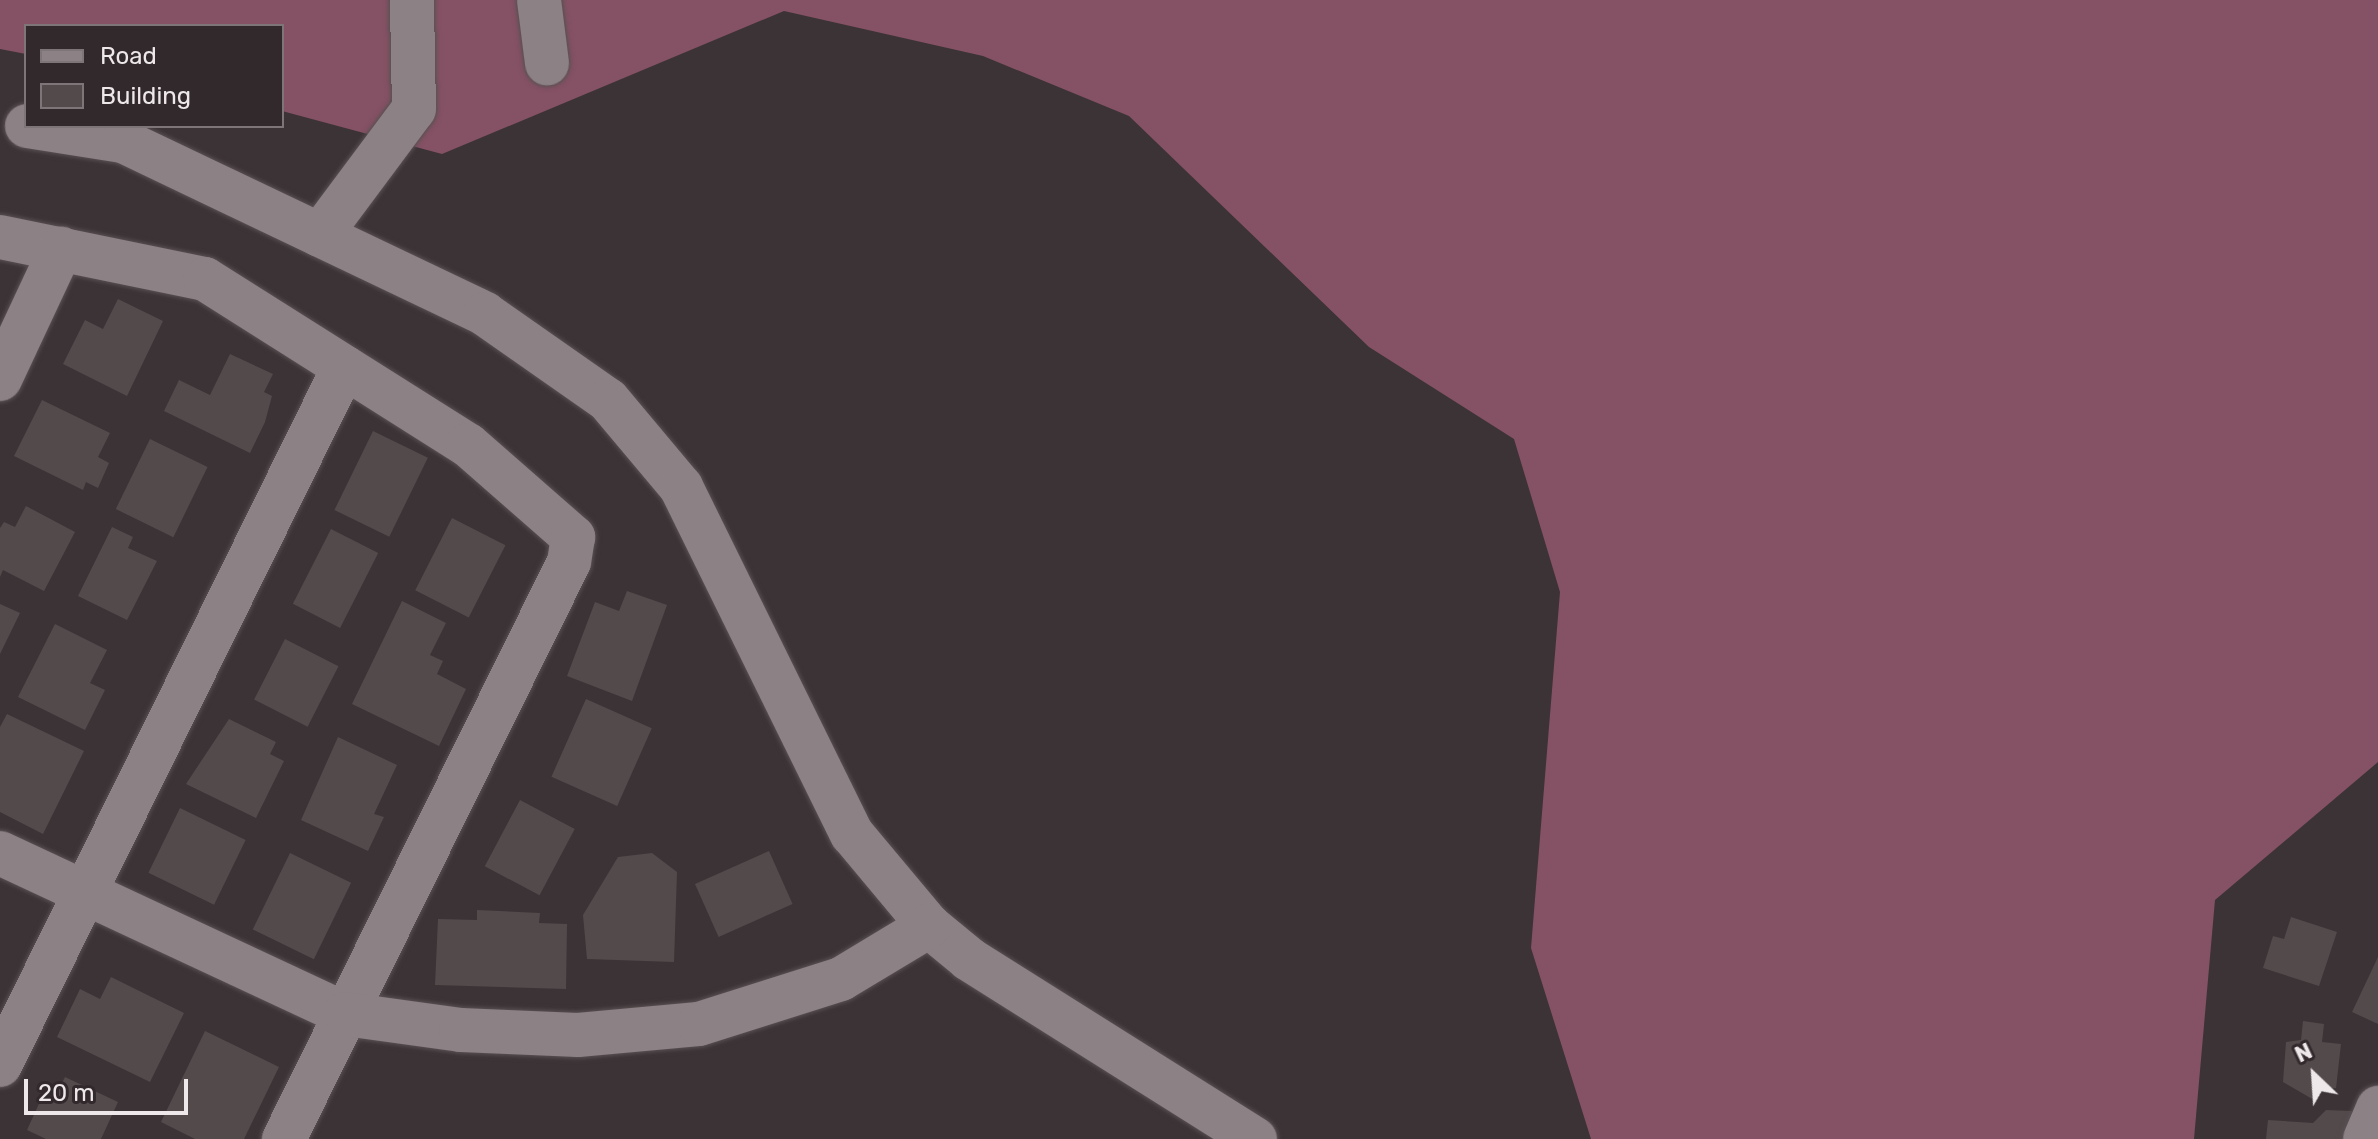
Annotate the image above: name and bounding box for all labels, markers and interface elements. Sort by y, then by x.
legend [24,24,284,128]
text: Road [100,42,157,70]
text: Building [100,82,191,110]
north arrow [2274,1035,2354,1115]
text: N [2291,1037,2317,1068]
scale bar [28,1063,192,1113]
text: 20 m [38,1079,95,1107]

